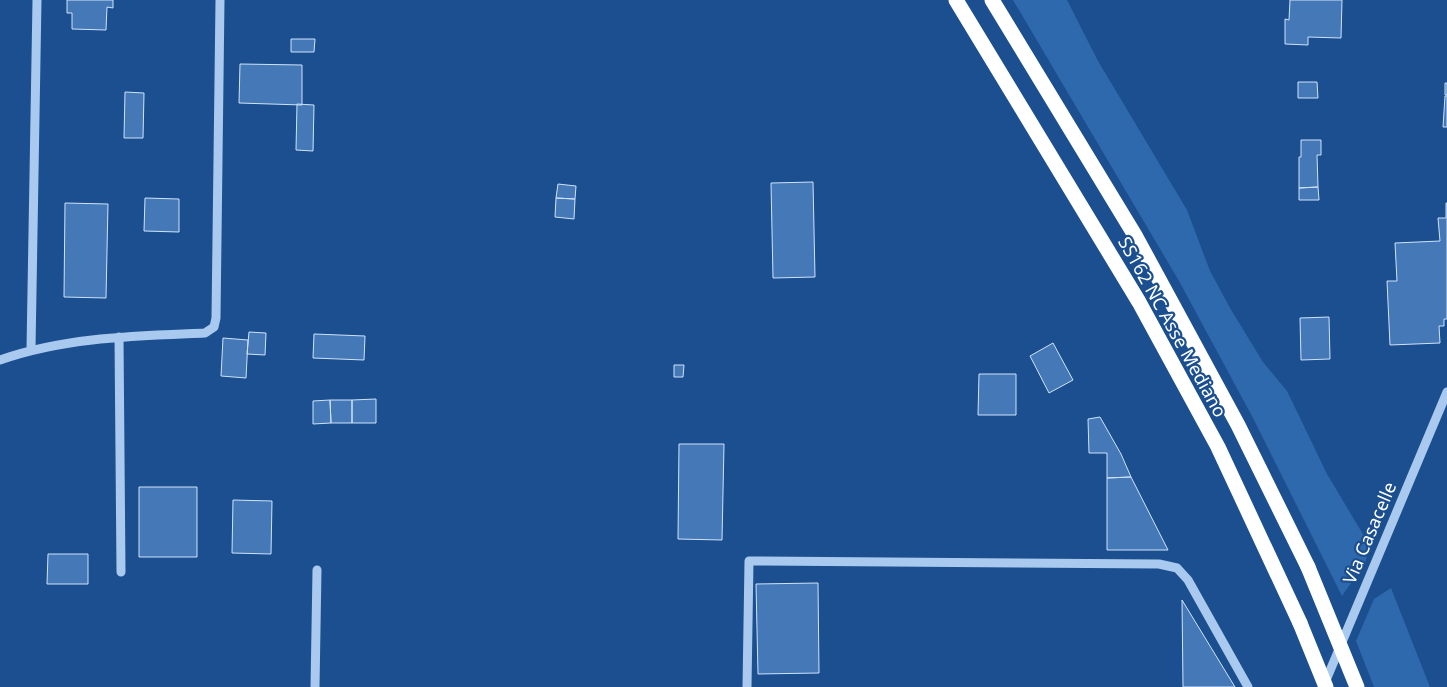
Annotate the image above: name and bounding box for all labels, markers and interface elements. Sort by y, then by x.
street label: SS162 NC Asse Mediano [1113,232,1233,421]
street label: Via Casacelle [1337,478,1401,587]

